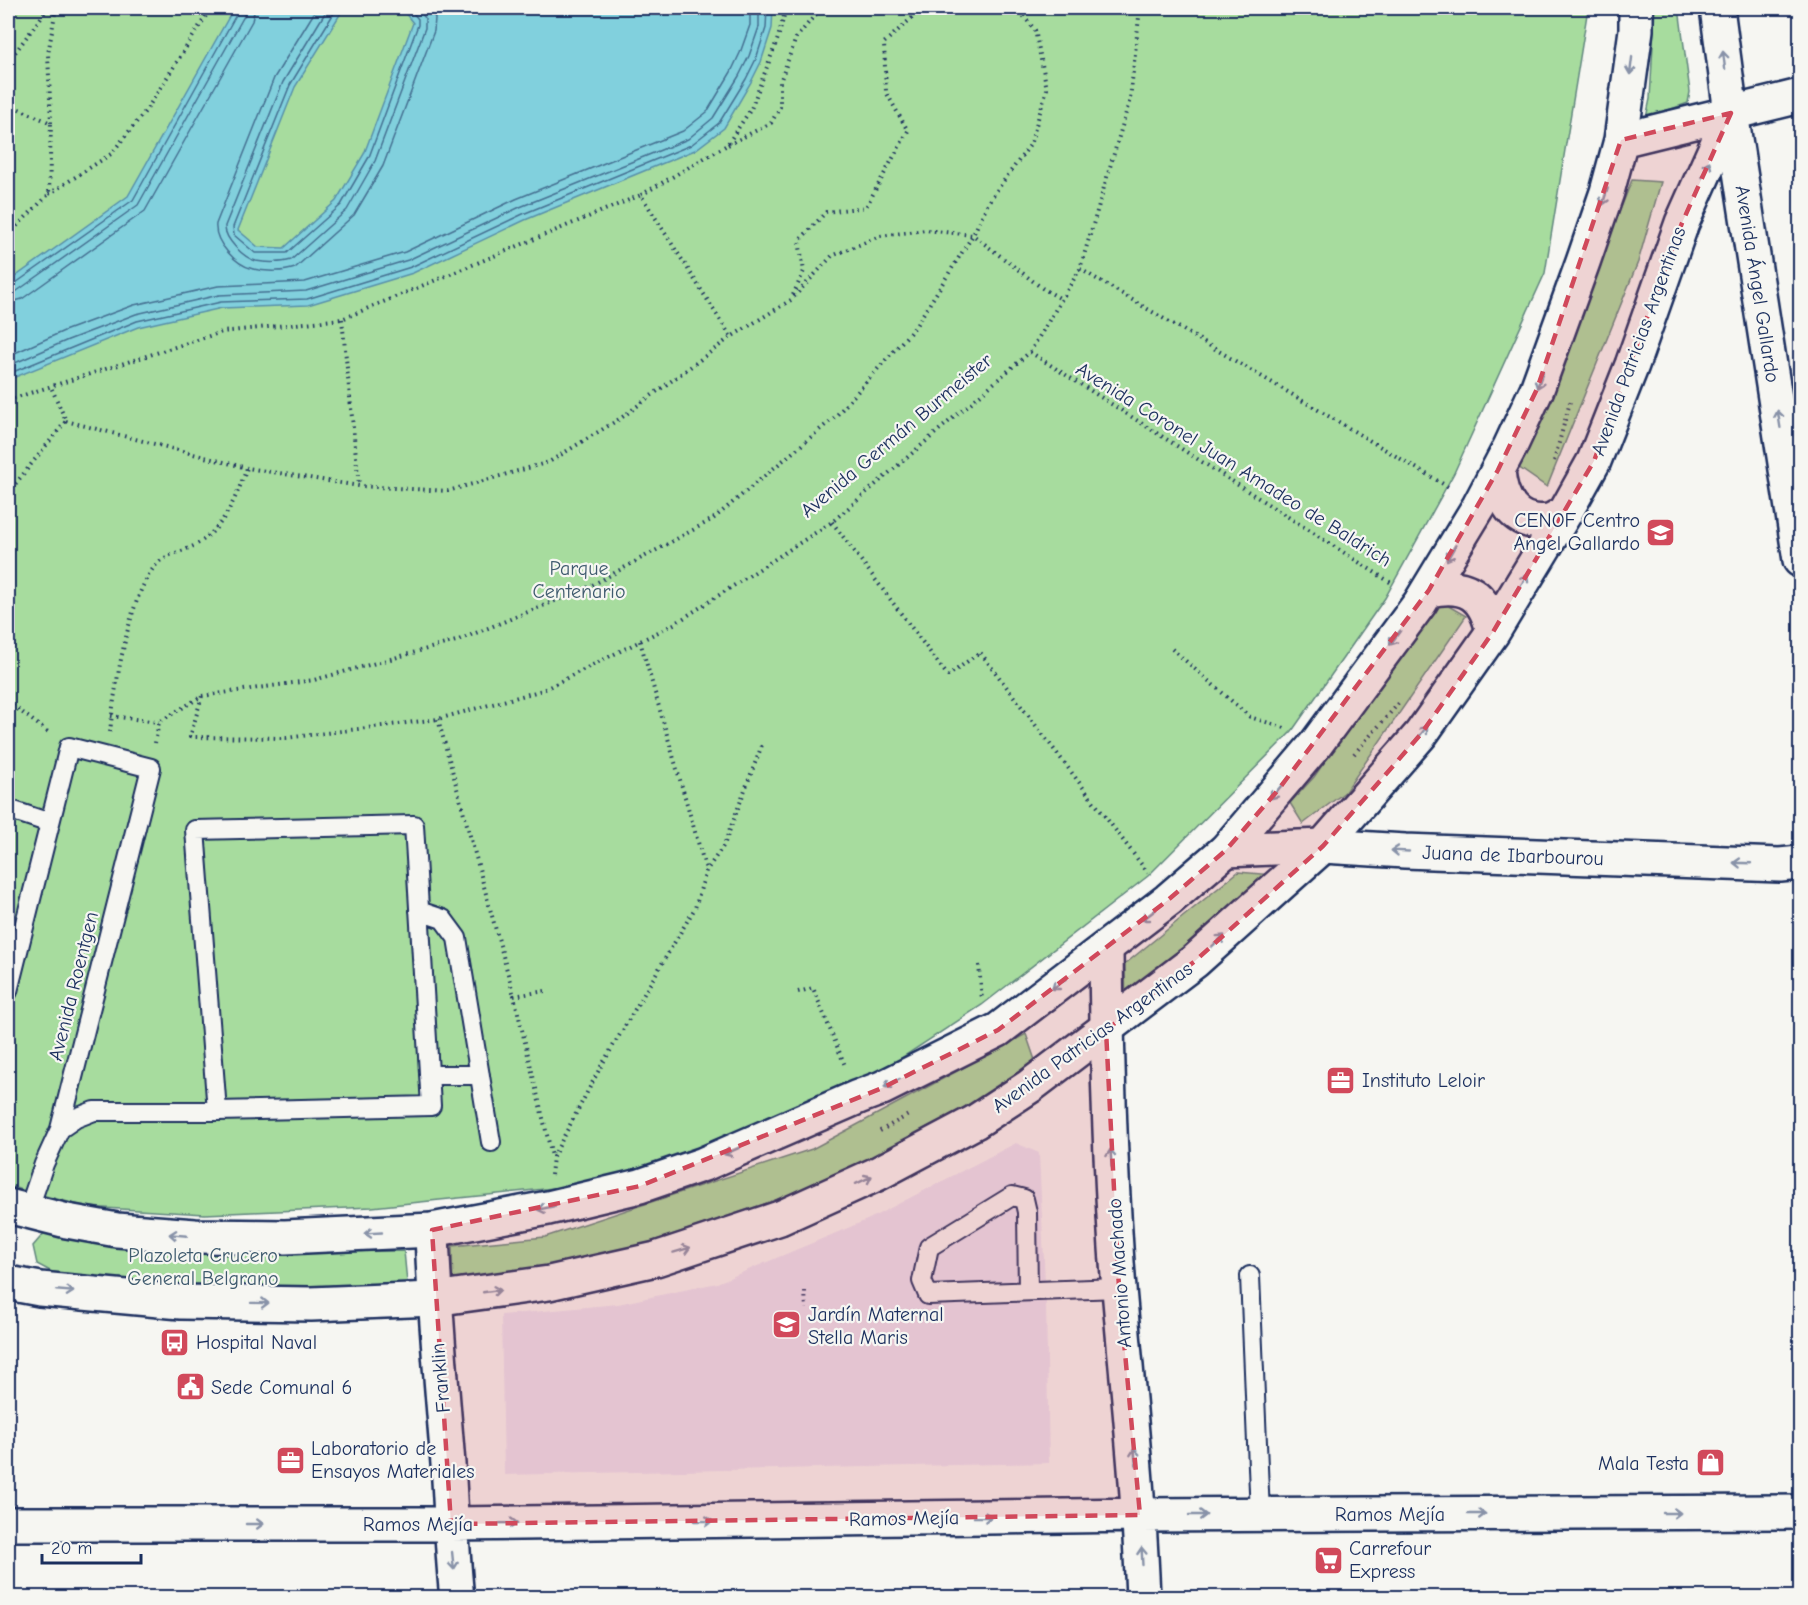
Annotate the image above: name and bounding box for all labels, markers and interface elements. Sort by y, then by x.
one-way arrow [1718,51,1729,71]
one-way arrow [1626,55,1637,75]
one-way arrow [1700,161,1712,179]
street label: Avenida Ángel Gallardo [1731,184,1785,384]
one-way arrow [1599,187,1610,206]
street label: Avenida Patricias Argentinas [1586,224,1691,459]
street label: Avenida Germán Burmeister [796,349,997,522]
street label: Avenida Coronel Juan Amadeo de Baldrich [1072,357,1396,572]
one-way arrow [1534,371,1545,389]
one-way arrow [1774,410,1785,430]
place label: CENOF Centro Angel Gallardo [1513,509,1640,555]
school or university icon: CENOF Centro Angel Gallardo [1645,516,1677,548]
one-way arrow [1445,544,1457,561]
park label: Parque Centenario [533,557,625,603]
one-way arrow [1517,574,1529,591]
one-way arrow [1388,629,1401,645]
one-way arrow [1415,725,1428,741]
one-way arrow [1269,784,1282,800]
street label: Juana de Ibarbourou [1422,841,1604,870]
one-way arrow [1391,846,1411,857]
one-way arrow [1733,858,1753,869]
street label: Avenida Roentgen [44,909,103,1063]
one-way arrow [1141,909,1157,922]
one-way arrow [1210,934,1225,948]
street label: Avenida Patricias Argentinas [988,957,1197,1118]
one-way arrow [1051,977,1067,990]
office icon: Instituto Leloir [1325,1064,1357,1096]
place label: Instituto Leloir [1362,1069,1485,1092]
one-way arrow [883,1078,901,1089]
one-way arrow [723,1146,741,1157]
one-way arrow [1106,1149,1117,1168]
one-way arrow [854,1173,872,1185]
street label: Antonio Machado [1103,1197,1136,1349]
one-way arrow [537,1203,556,1214]
one-way arrow [364,1227,384,1238]
one-way arrow [169,1229,189,1240]
park label: Plazoleta Crucero General Belgrano [127,1244,279,1290]
one-way arrow [672,1244,691,1255]
one-way arrow [55,1286,75,1297]
one-way arrow [481,1286,501,1297]
one-way arrow [249,1298,269,1309]
place label: Jardín Maternal Stella Maris [808,1303,944,1349]
school or university icon: Jardín Maternal Stella Maris [771,1309,803,1341]
bus stop icon: Hospital Naval [159,1326,191,1358]
place label: Hospital Naval [196,1331,317,1354]
street label: Franklin [426,1342,455,1414]
public building icon: Sede Comunal 6 [174,1371,206,1403]
place label: Sede Comunal 6 [211,1376,352,1399]
place label: Laboratorio de Ensayos Materiales [311,1437,475,1483]
office icon: Laboratorio de Ensayos Materiales [274,1444,306,1476]
shop icon: Mala Testa [1694,1447,1726,1479]
one-way arrow [1129,1448,1140,1468]
place label: Mala Testa [1598,1452,1689,1475]
street label: Ramos Mejía [1335,1503,1445,1526]
street label: Ramos Mejía [849,1506,959,1531]
one-way arrow [1662,1507,1682,1519]
one-way arrow [1467,1508,1487,1520]
one-way arrow [1188,1509,1208,1521]
one-way arrow [973,1511,993,1523]
street label: Ramos Mejía [363,1513,473,1536]
one-way arrow [694,1515,714,1527]
one-way arrow [499,1517,519,1529]
one-way arrow [244,1518,264,1530]
scale bar [42,1527,141,1565]
place label: Carrefour Express [1349,1537,1431,1583]
text: 20 m [51,1538,92,1559]
supermarket icon: Carrefour Express [1312,1544,1344,1576]
one-way arrow [1136,1547,1147,1567]
one-way arrow [448,1550,459,1570]

